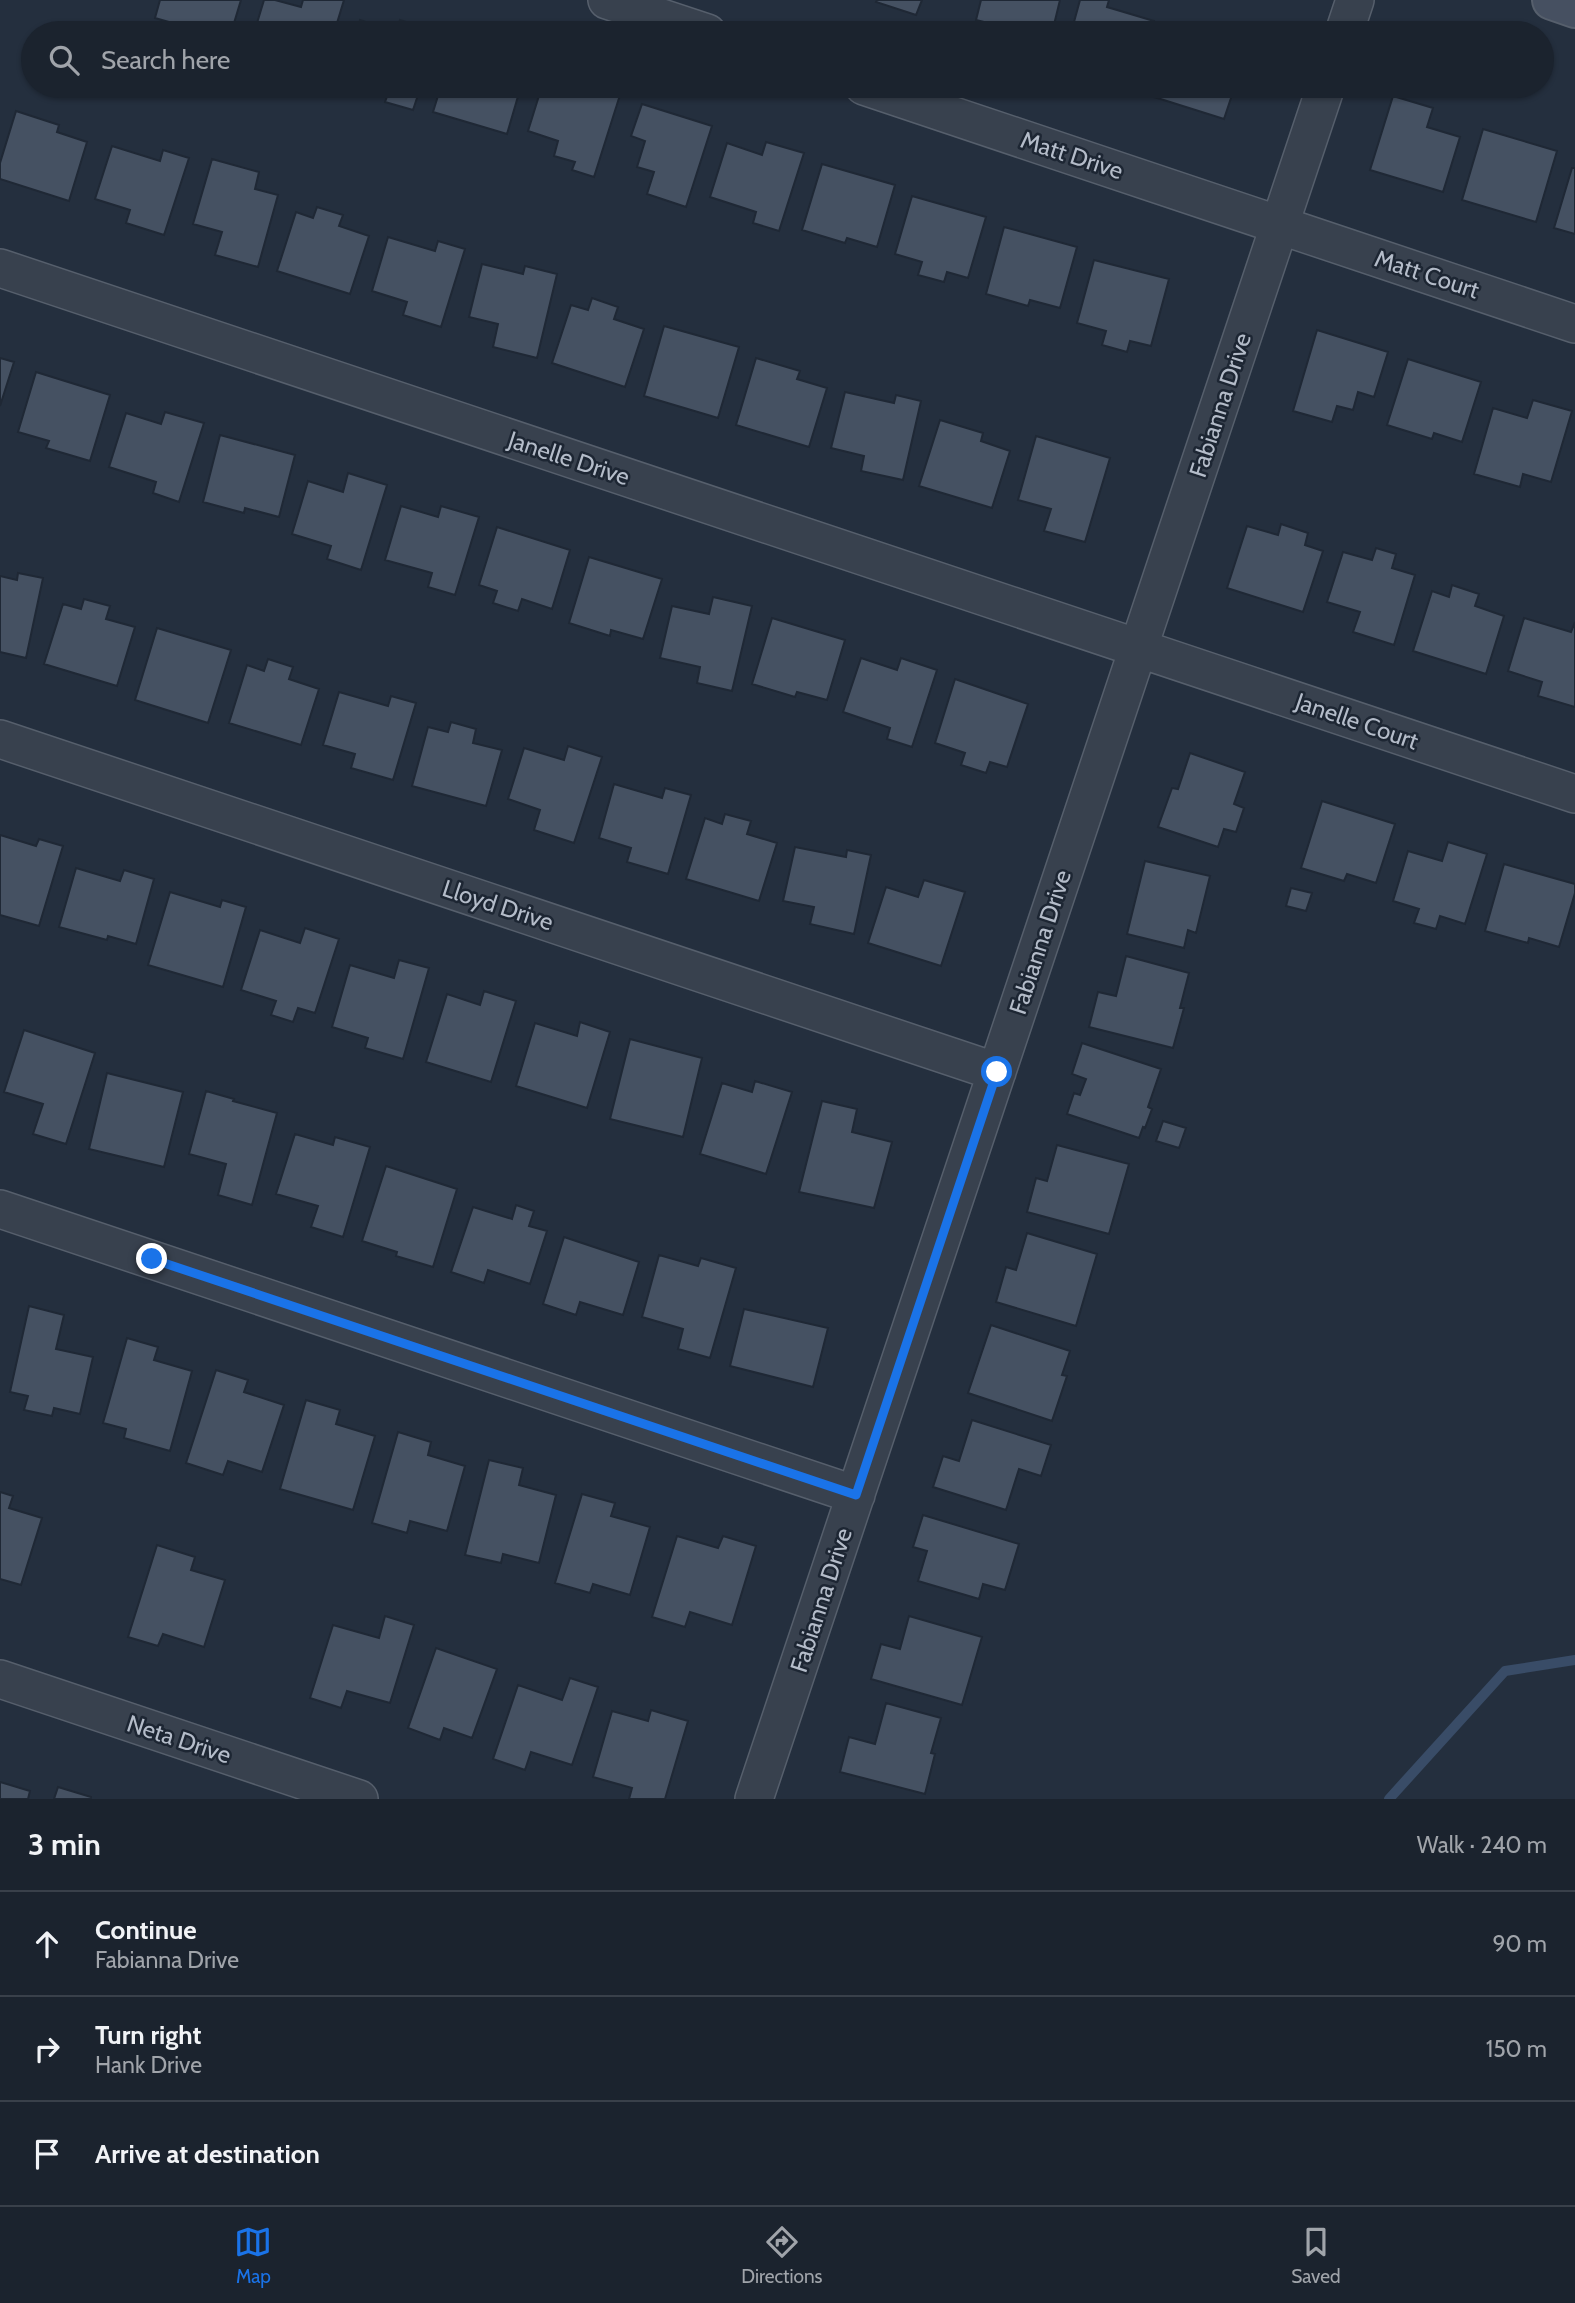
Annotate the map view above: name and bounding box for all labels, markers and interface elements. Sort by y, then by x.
search box [21,21,1554,98]
icon: search [45,41,83,79]
text: Search here [101,44,230,76]
street label: Matt Drive [1017,125,1127,185]
street label: Matt Court [1371,244,1483,304]
street label: Fabianna Drive [1183,329,1257,481]
street label: Janelle Drive [504,424,633,491]
street label: Janelle Court [1291,686,1422,756]
street label: Fabianna Drive [1003,866,1077,1018]
street label: Lloyd Drive [439,873,557,937]
route start [981,1056,1012,1087]
route end [136,1243,167,1274]
street label: Fabianna Drive [784,1524,858,1676]
street label: Neta Drive [123,1709,235,1769]
text: 3 min [28,1826,101,1863]
text: Walk · 240 m [1417,1831,1547,1859]
text: Continue [95,1914,197,1946]
icon: ahead [28,1925,66,1963]
text: 90 m [1493,1930,1547,1958]
text: Fabianna Drive [95,1946,239,1974]
text: Turn right [95,2019,201,2051]
icon: right [28,2030,66,2068]
text: 150 m [1486,2035,1547,2063]
text: Hank Drive [95,2051,202,2079]
icon: arrive [28,2135,66,2173]
text: Arrive at destination [95,2138,320,2170]
tab: Map [234,2223,272,2288]
tab: Directions [741,2223,822,2288]
tab: Saved [1291,2223,1341,2288]

